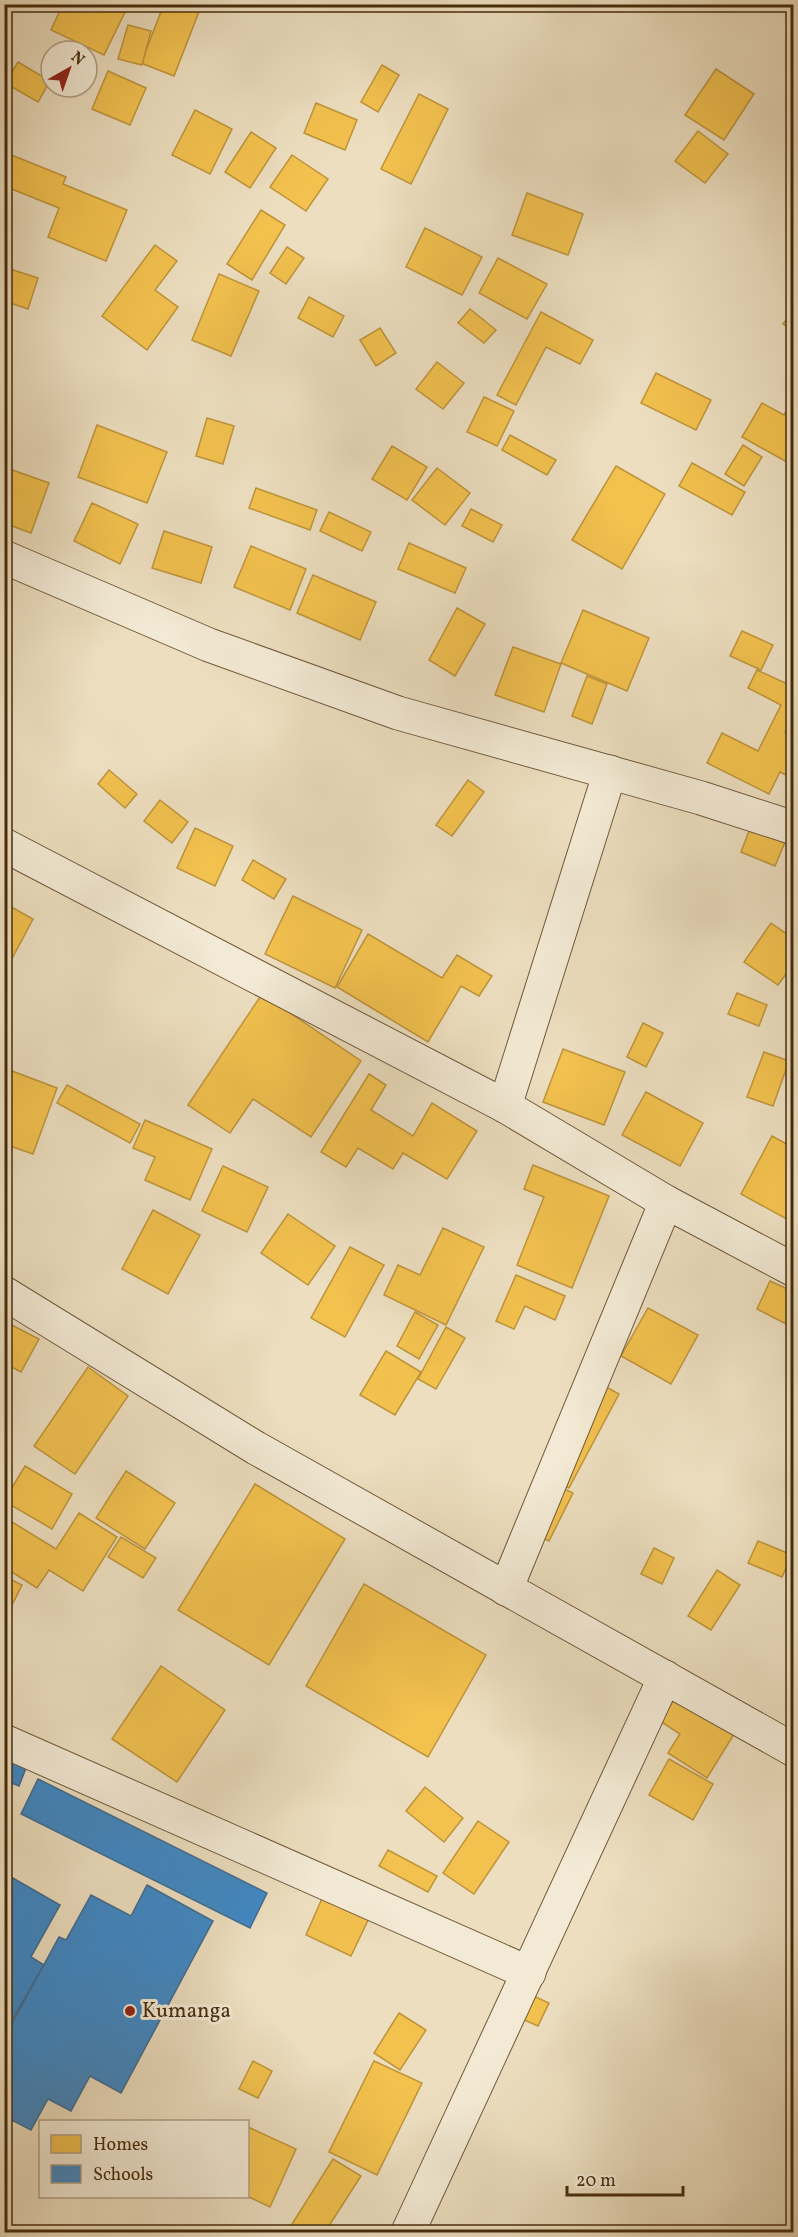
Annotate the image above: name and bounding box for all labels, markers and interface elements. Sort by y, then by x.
north arrow [39,39,99,99]
text: N [66,47,89,71]
place label: Kumanga [142,1997,231,2026]
marker: Kumanga [123,2004,137,2018]
legend [39,2120,249,2198]
text: Homes [93,2133,148,2158]
scale bar [567,2159,682,2197]
text: Schools [93,2163,153,2188]
text: 20 m [576,2169,616,2194]

